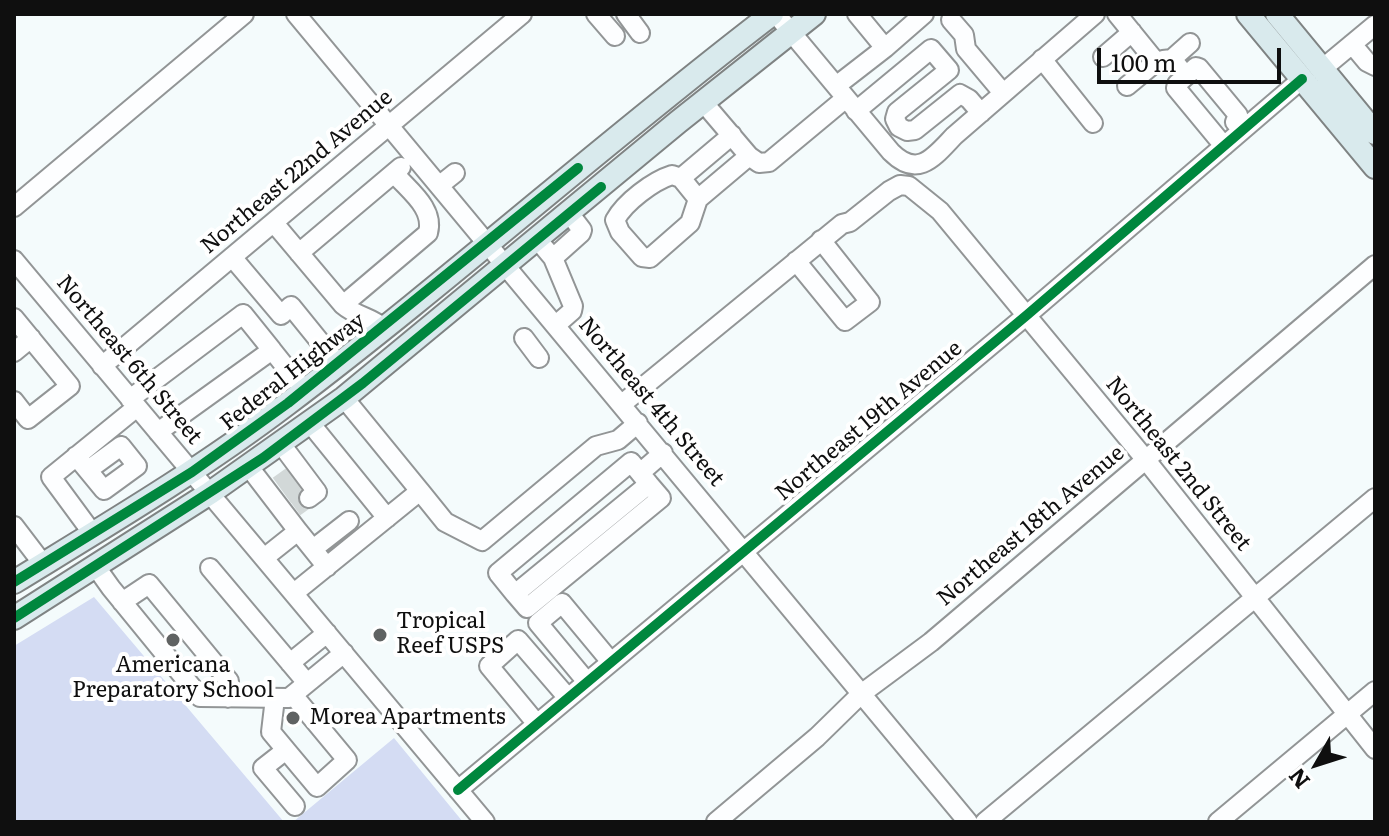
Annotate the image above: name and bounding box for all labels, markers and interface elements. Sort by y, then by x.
scale bar [1101,32,1285,82]
text: 100 m [1111,44,1177,79]
street label: Northeast 22nd Avenue [196,84,398,260]
street label: Northeast 6th Street [51,270,207,450]
street label: Federal Highway [215,307,371,437]
street label: Northeast 4th Street [573,312,729,492]
street label: Northeast 19th Avenue [770,335,968,507]
street label: Northeast 2nd Street [1100,372,1256,556]
street label: Northeast 18th Avenue [932,440,1130,612]
place label: Tropical Reef USPS [396,609,504,660]
marker: Tropical Reef USPS [371,626,389,644]
marker: Americana Preparatory School [164,631,182,649]
place label: Americana Preparatory School [72,653,274,704]
place label: Morea Apartments [309,705,506,731]
marker: Morea Apartments [284,709,302,727]
north arrow [1277,724,1357,804]
text: N [1279,762,1317,797]

